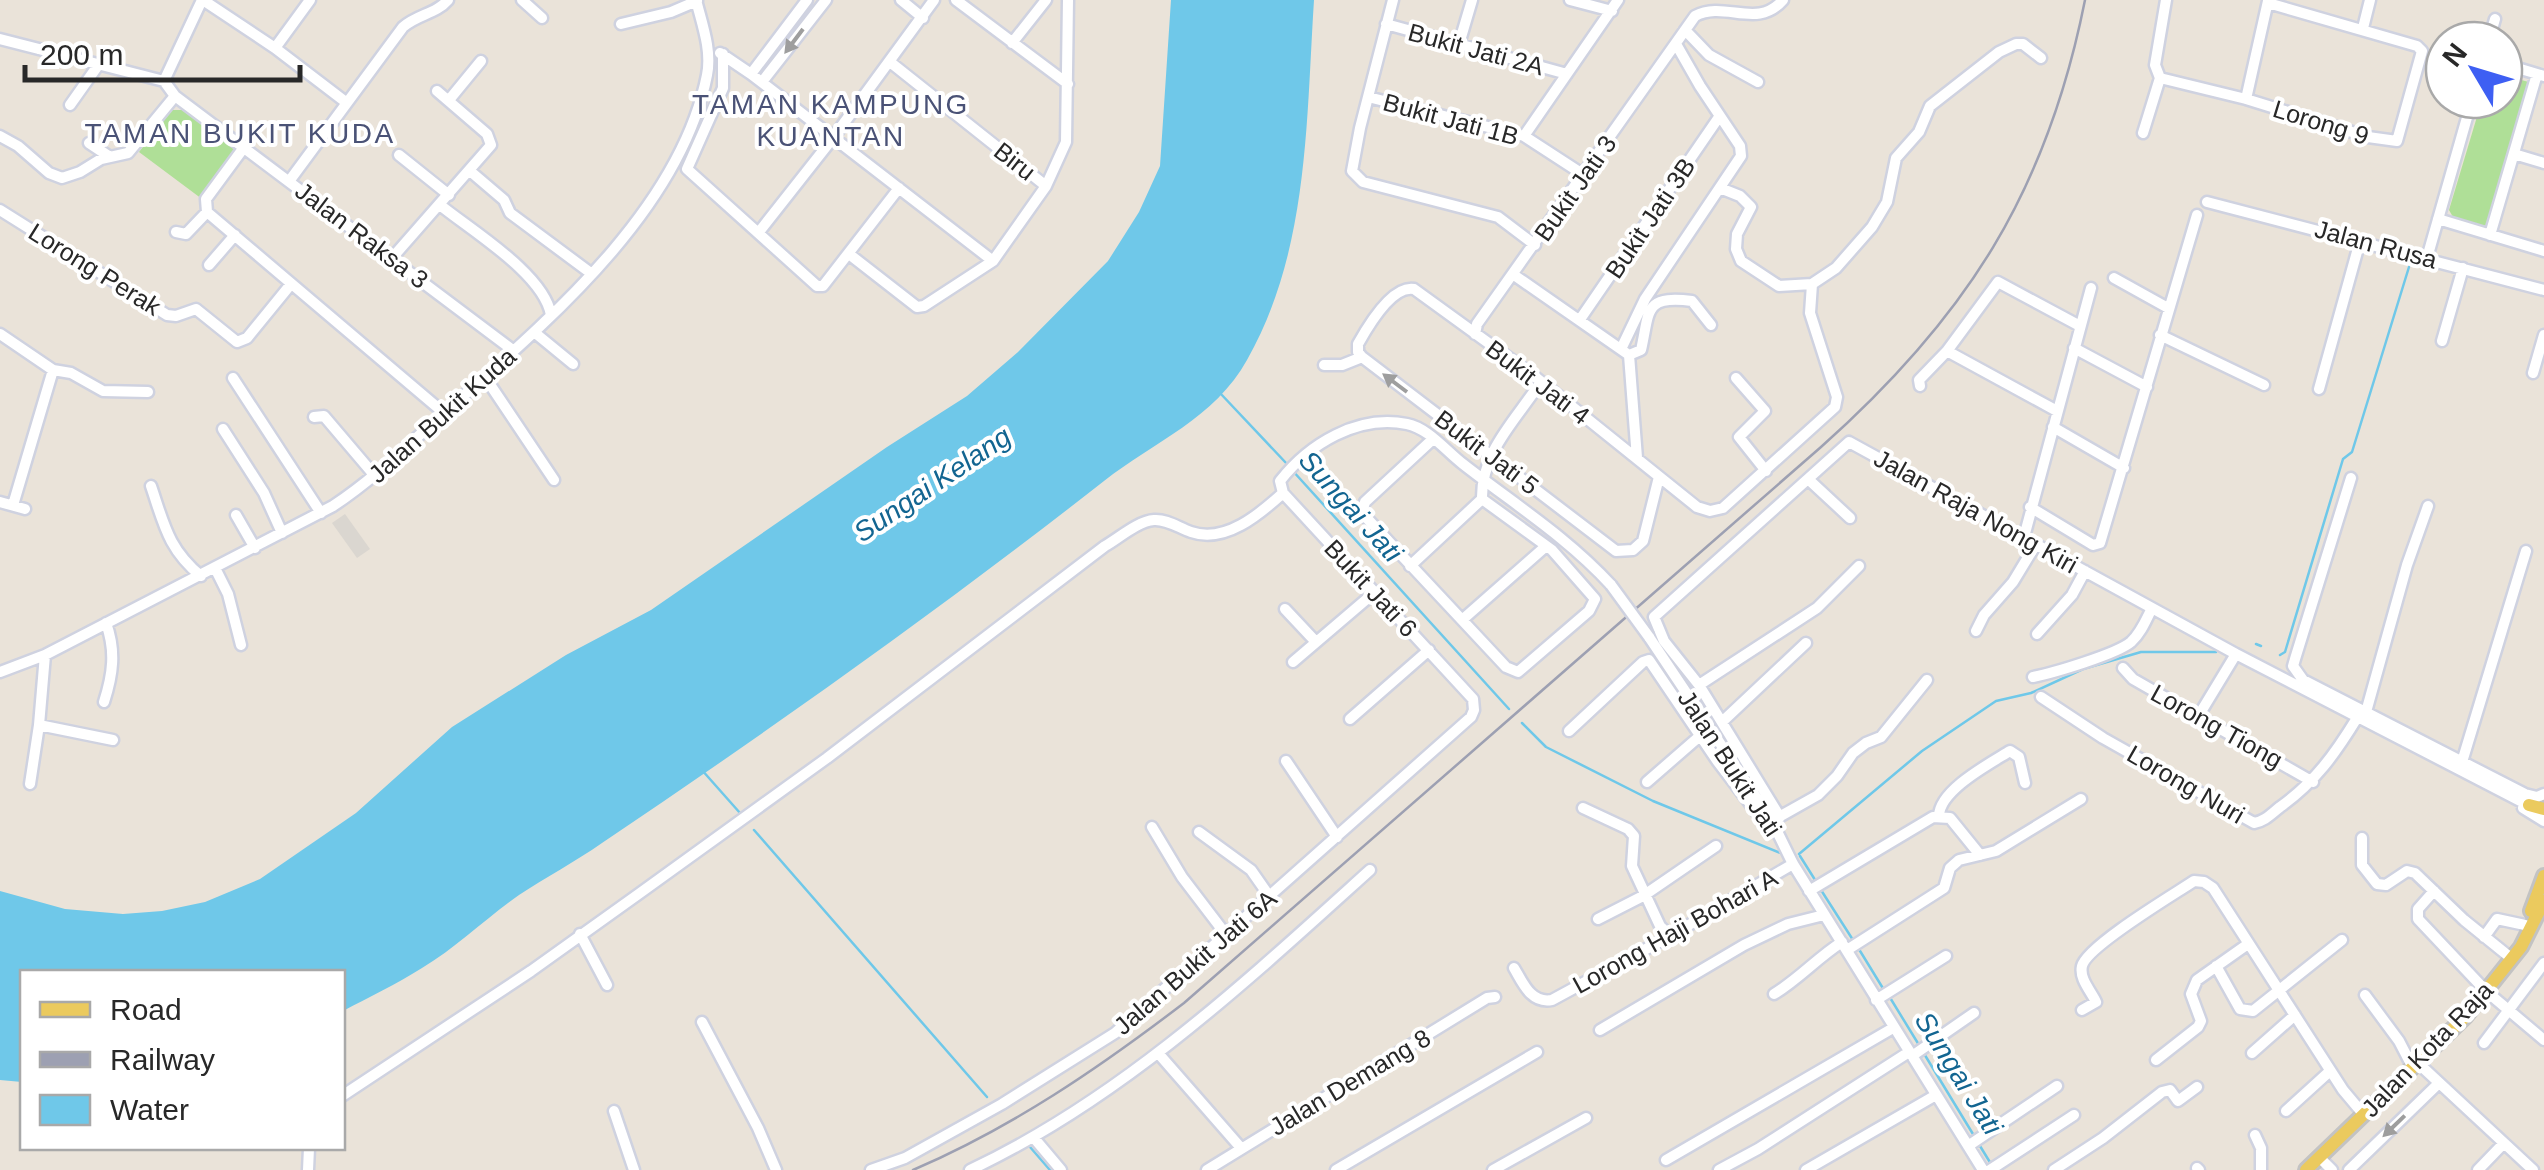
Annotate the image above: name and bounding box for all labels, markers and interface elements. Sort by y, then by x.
street label: Bukit Jati 2A [1405,17,1547,81]
scale bar [25,20,300,82]
north arrow [2424,20,2524,120]
one-way arrow [784,28,805,54]
text: N [2436,37,2473,72]
text: 200 m [40,38,123,71]
street label: Bukit Jati 1B [1380,87,1522,151]
district label: TAMAN KAMPUNG KUANTAN [692,89,970,152]
street label: Lorong 9 [2270,94,2372,150]
district label: TAMAN BUKIT KUDA [84,118,396,149]
street label: Bukit Jati 3 [1528,130,1622,246]
street label: Biru [989,136,1041,186]
street label: Bukit Jati 3B [1600,153,1700,283]
street label: Jalan Raksa 3 [290,176,434,294]
street label: Jalan Rusa [2312,214,2440,274]
street label: Lorong Perak [24,217,166,321]
street label: Bukit Jati 4 [1481,334,1595,430]
street label: Jalan Bukit Kuda [363,342,521,488]
one-way arrow [1383,372,1409,393]
street label: Bukit Jati 5 [1430,404,1544,500]
water label: Sungai Kelang [848,420,1017,548]
water label: Sungai Jati [1293,444,1409,569]
street label: Jalan Raja Nong Kiri [1870,444,2082,578]
street label: Bukit Jati 6 [1319,534,1423,642]
street label: Lorong Tiong [2146,678,2288,774]
street label: Jalan Bukit Jati [1672,685,1788,841]
street label: Lorong Nuri [2122,739,2250,829]
street label: Lorong Haji Bohari A [1568,863,1782,999]
street label: Jalan Bukit Jati 6A [1108,884,1282,1040]
legend [20,970,345,1150]
street label: Jalan Kota Raja [2356,976,2498,1122]
text: Road [110,993,182,1026]
water label: Sungai Jati [1909,1006,2009,1141]
street label: Jalan Demang 8 [1265,1023,1435,1141]
text: Railway [110,1043,215,1076]
text: Water [110,1093,189,1126]
one-way arrow [2382,1114,2406,1137]

